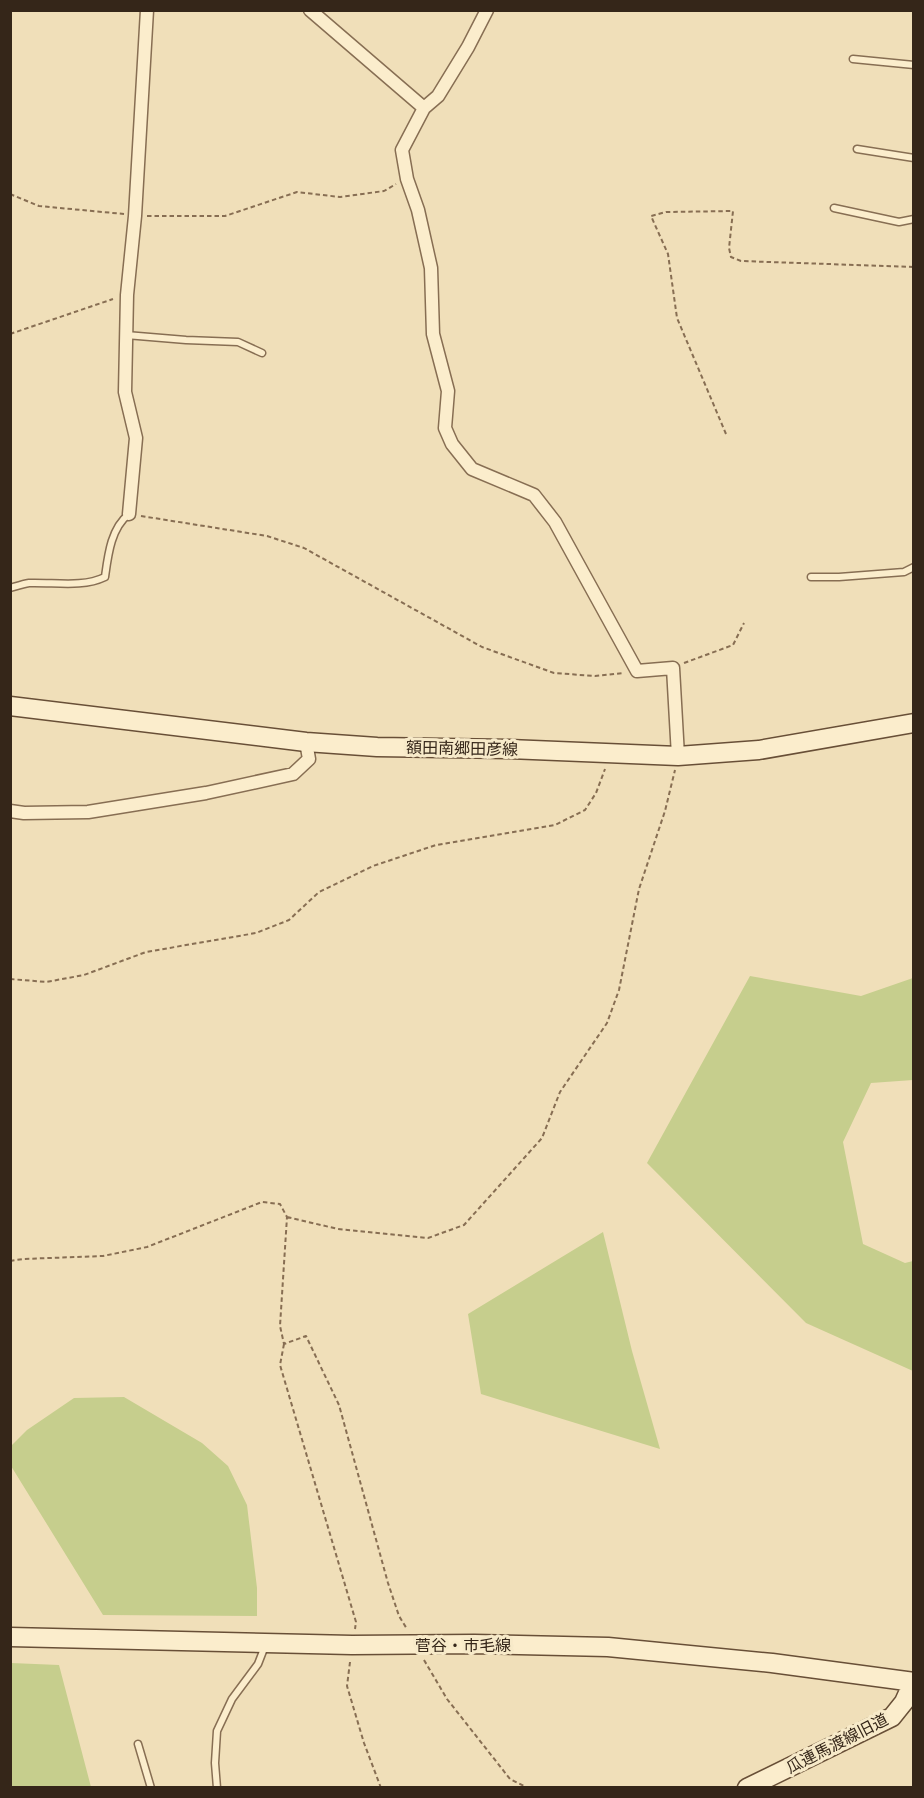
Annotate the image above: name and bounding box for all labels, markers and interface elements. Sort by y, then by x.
street label: 額田南郷田彦線 [406,736,518,760]
street label: 菅谷・市毛線 [415,1634,511,1656]
street label: 瓜連馬渡線旧道 [782,1708,892,1778]

